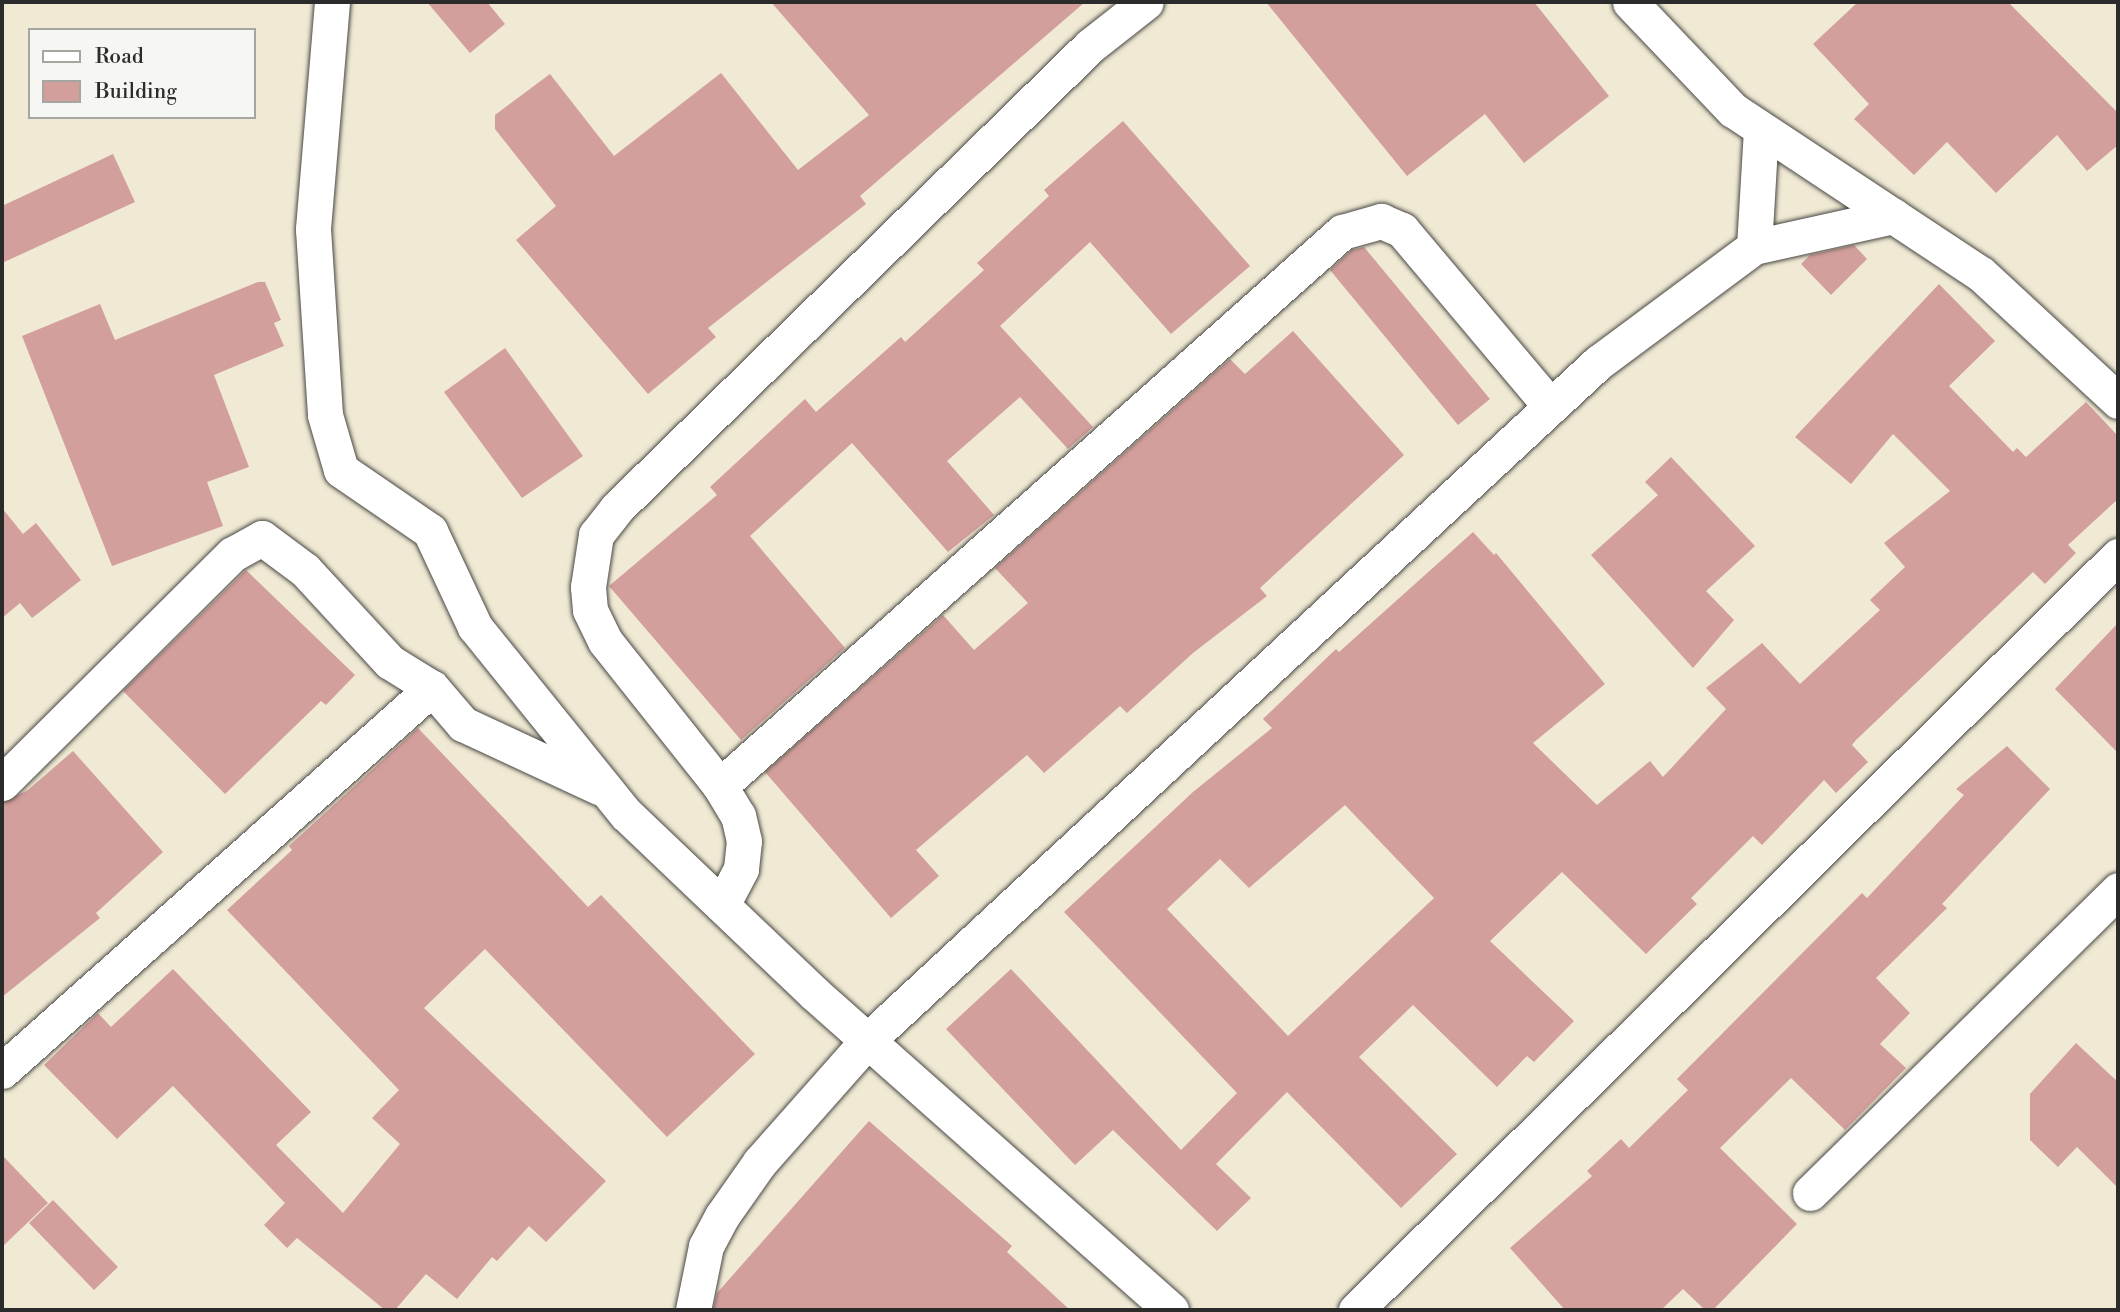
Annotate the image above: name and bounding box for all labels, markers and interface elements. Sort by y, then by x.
legend [28,28,256,119]
text: Road [95,44,144,70]
text: Building [95,79,177,105]

